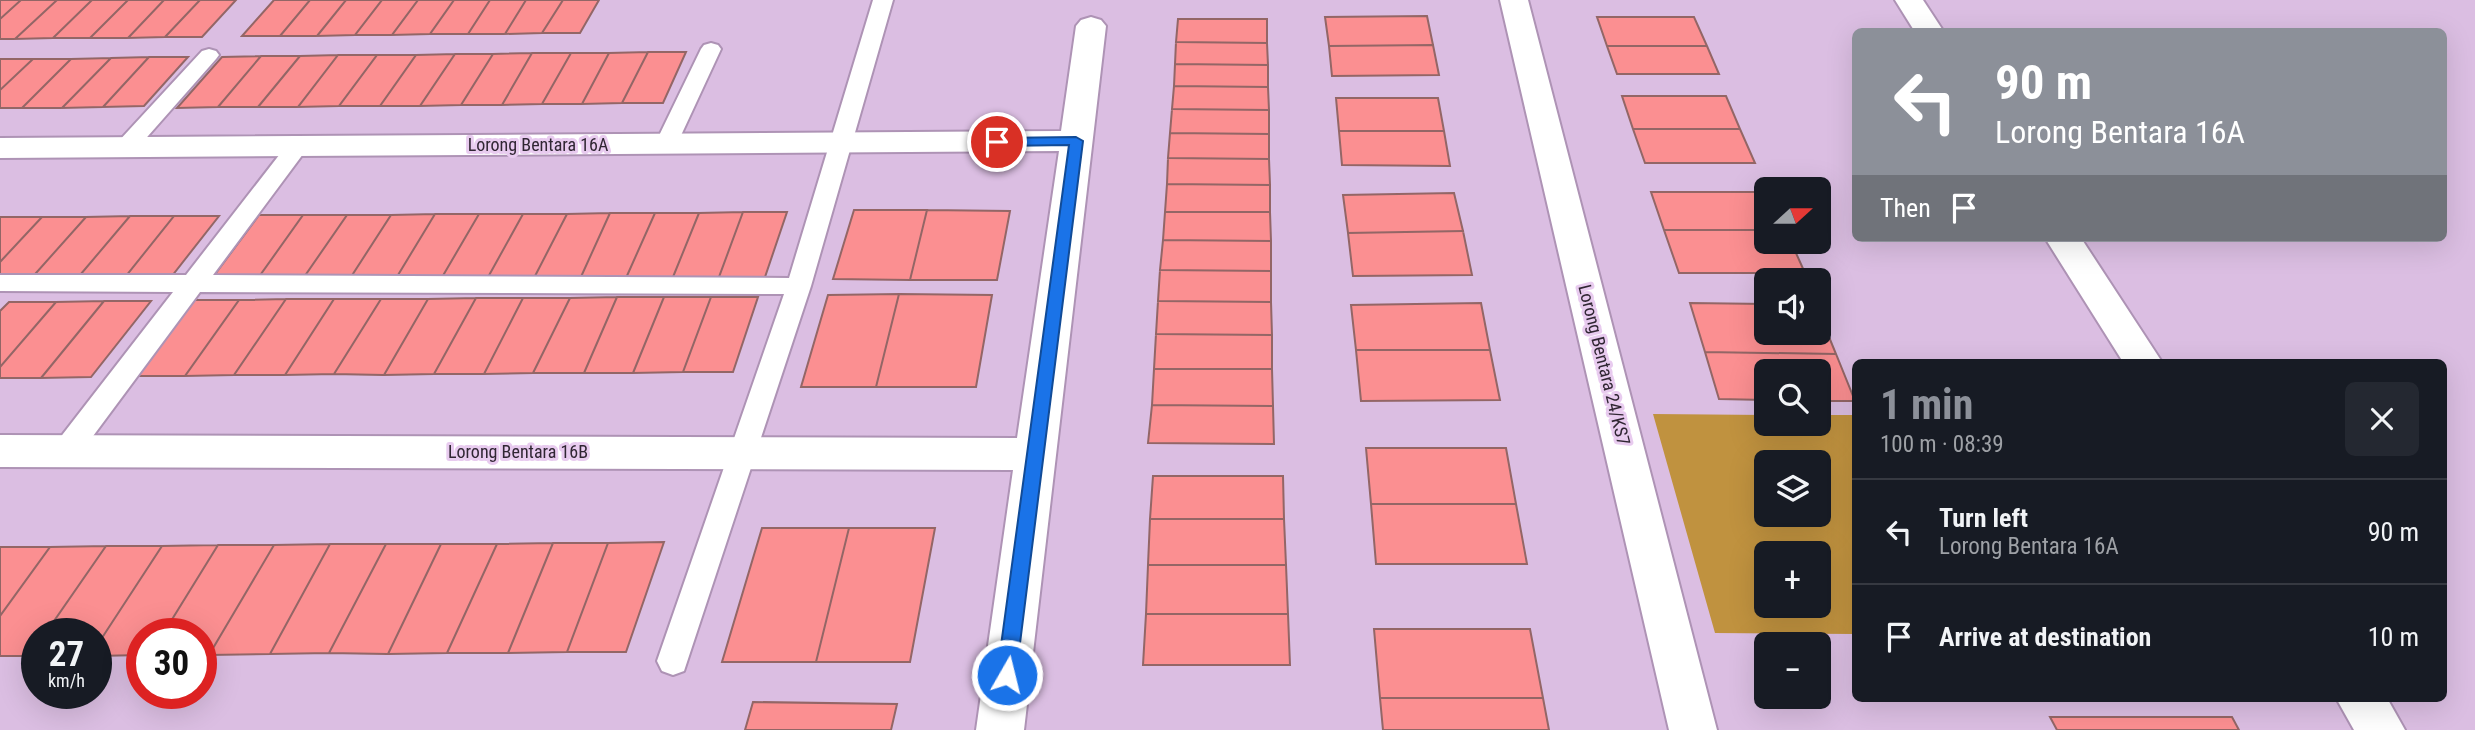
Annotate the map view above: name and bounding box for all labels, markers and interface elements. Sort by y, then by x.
text: 90 m [1995,54,2092,111]
icon: left [1880,56,1971,147]
pin [967,112,1027,172]
text: Lorong Bentara 16A [1995,113,2245,151]
icon: arrive [978,123,1016,161]
street label: Lorong Bentara 16A [468,134,609,155]
north arrow [1754,177,1830,254]
map controls [1754,177,1831,709]
icon: arrive [1945,189,1983,227]
text: Then [1880,193,1931,223]
button: sound [1754,268,1831,345]
street label: Lorong Bentara 24/KS7 [1574,282,1635,448]
button: search [1754,359,1831,436]
text: 1 min [1880,380,1973,429]
button: close [2345,382,2419,456]
text: 100 m · 08:39 [1880,431,2004,458]
street label: Lorong Bentara 16B [448,441,588,462]
button: layers [1754,450,1831,527]
text: Turn left [1939,503,2028,533]
icon: left [1880,513,1918,551]
text: 90 m [2368,517,2419,547]
text: Lorong Bentara 16A [1939,533,2119,560]
button: + [1754,541,1831,618]
speed limit sign: 30 [126,618,217,709]
icon: arrive [1880,618,1918,656]
text: Arrive at destination [1939,622,2151,652]
text: 10 m [2368,622,2419,652]
button: − [1754,632,1831,709]
text: 27 [49,634,84,675]
position arrow [970,638,1044,712]
text: km/h [48,670,85,691]

